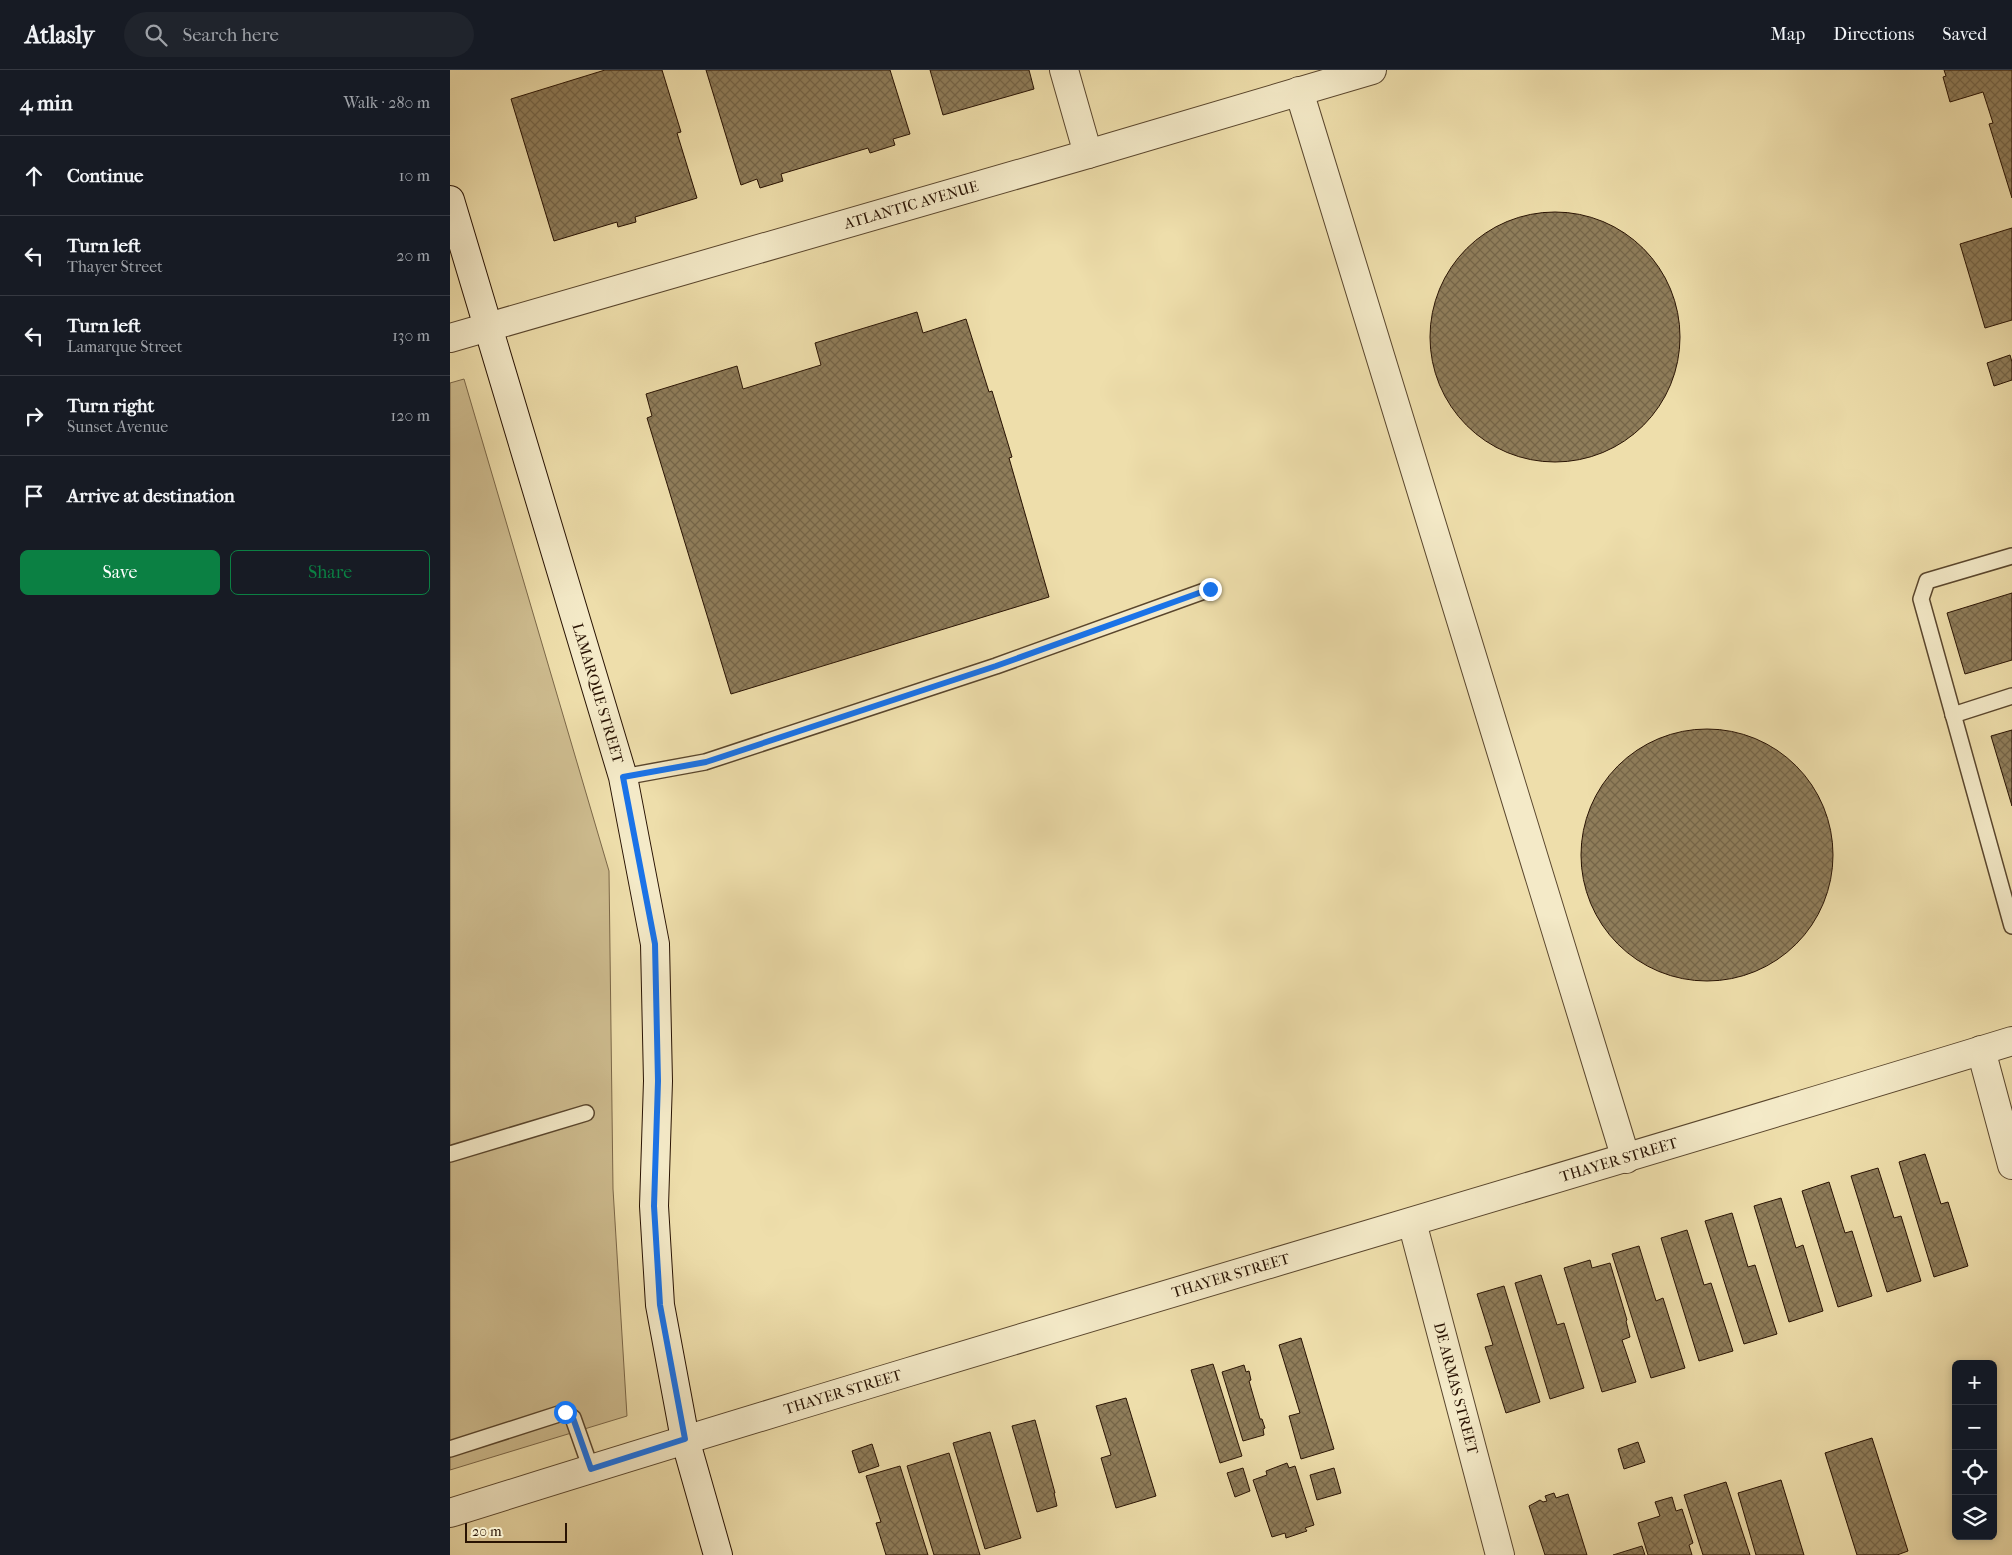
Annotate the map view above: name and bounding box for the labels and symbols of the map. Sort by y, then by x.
street label: ATLANTIC AVENUE [841,177,980,233]
route end [1199,578,1222,601]
street label: LAMARQUE STREET [568,621,628,766]
street label: THAYER STREET [1558,1133,1681,1186]
street label: THAYER STREET [1170,1249,1293,1302]
street label: DE ARMAS STREET [1430,1320,1482,1457]
street label: THAYER STREET [782,1365,905,1418]
route start [554,1401,577,1424]
scale bar [465,1520,568,1543]

